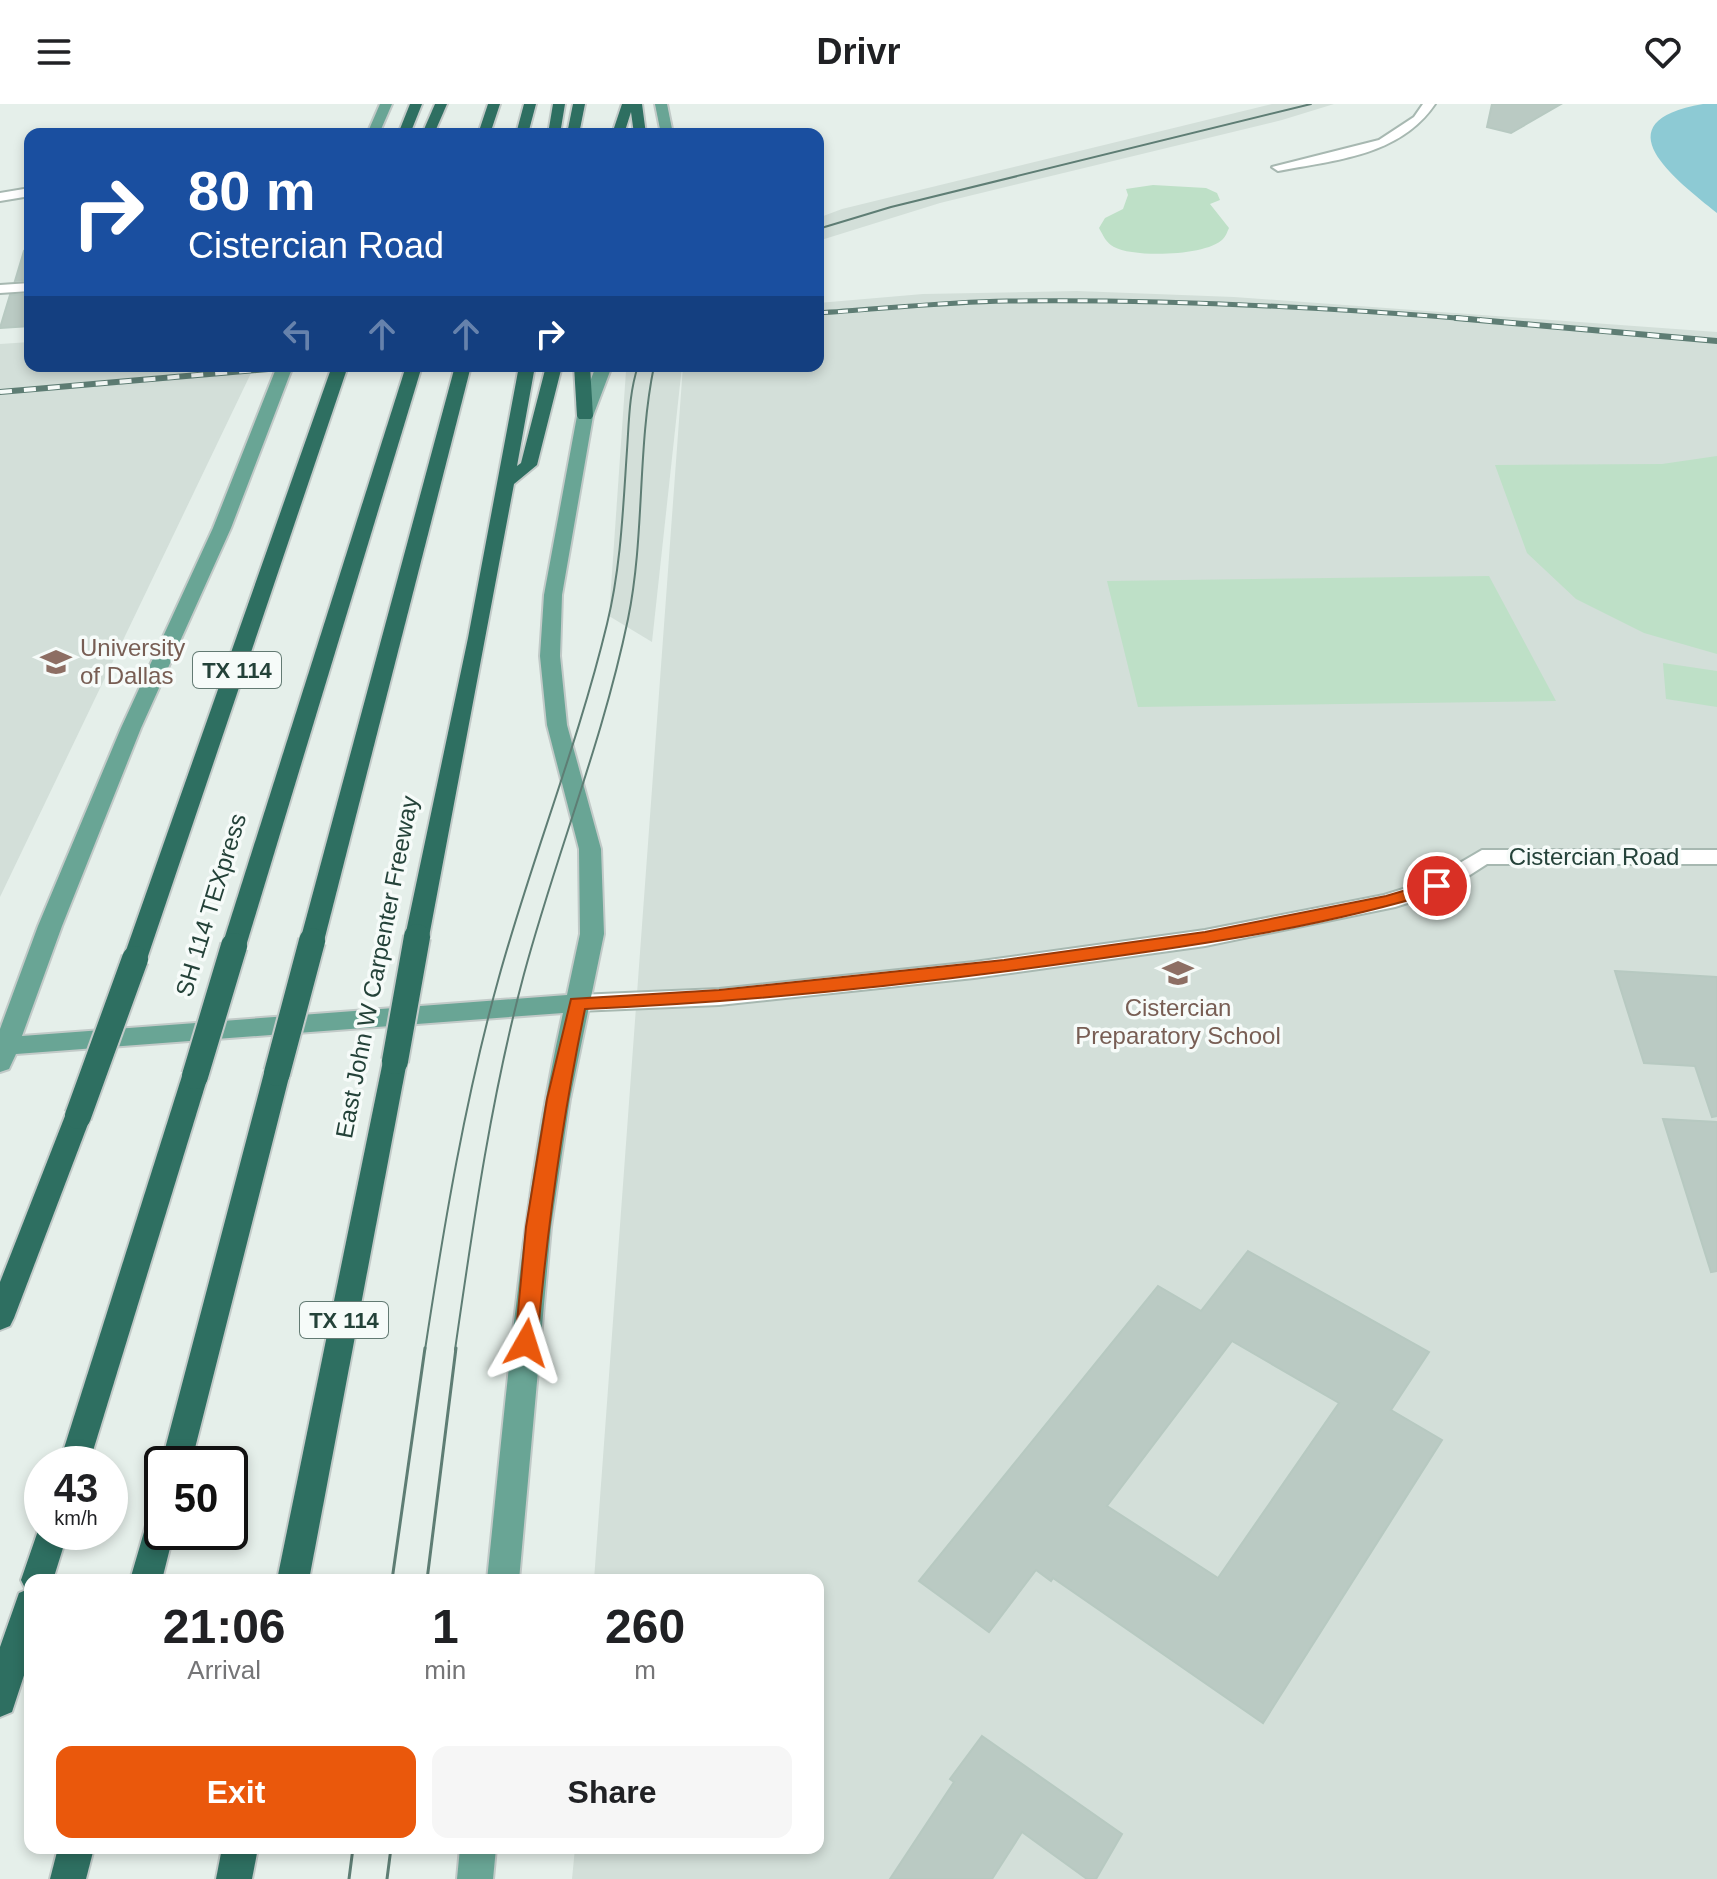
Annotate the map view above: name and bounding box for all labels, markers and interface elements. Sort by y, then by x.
icon: menu [32,30,76,74]
icon: heart [1641,30,1685,74]
text: Drivr [816,31,901,72]
text: 80 m [188,159,316,222]
icon: right [56,160,160,264]
text: Cistercian Road [188,225,444,266]
icon: left [276,312,320,356]
icon: ahead [360,312,404,356]
icon: ahead [444,312,488,356]
icon: right [528,312,572,356]
place label: University of Dallas [80,634,185,689]
school or university icon: University of Dallas [39,645,73,679]
road number: TX 114 [193,652,281,688]
street label: East John W Carpenter Freeway [330,793,423,1140]
street label: SH 114 TEXpress [170,810,251,1000]
street label: Cistercian Road [1509,843,1679,870]
pin [1403,852,1471,920]
icon: arrive [1415,864,1459,908]
school or university icon: Cistercian Preparatory School [1161,956,1195,990]
place label: Cistercian Preparatory School [1075,994,1281,1049]
position arrow [484,1301,568,1385]
road number: TX 114 [300,1302,388,1338]
speed limit sign: 50 [144,1446,248,1550]
text: 43 [54,1466,98,1510]
text: km/h [54,1507,98,1529]
text: 21:06 [163,1600,286,1653]
text: 1 [432,1600,459,1653]
text: 260 [605,1600,685,1653]
text: Arrival [187,1655,261,1685]
text: min [424,1655,466,1685]
text: m [634,1655,656,1685]
button: Exit [56,1746,416,1838]
button: Share [432,1746,792,1838]

